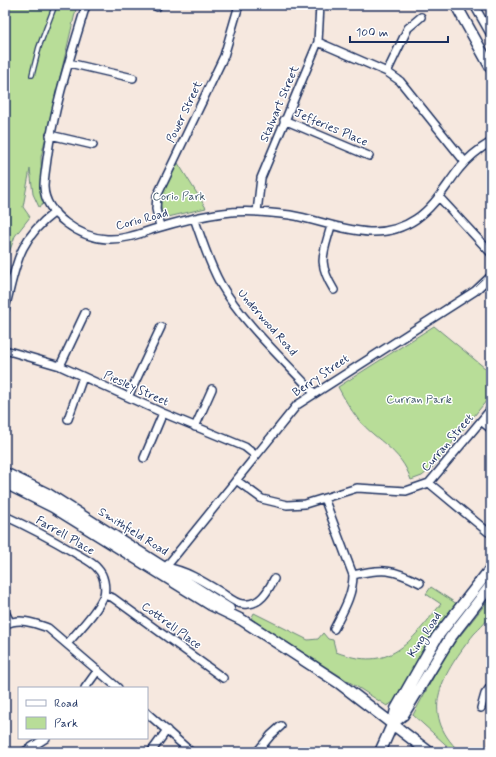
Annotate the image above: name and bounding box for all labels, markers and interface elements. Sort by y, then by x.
scale bar [350,18,448,44]
text: 100 m [356,25,388,41]
street label: Stalwart Street [257,63,303,145]
street label: Power Street [163,78,207,146]
street label: Jefferies Place [292,105,370,151]
park label: Corio Park [152,189,206,205]
street label: Corio Road [114,205,170,235]
street label: Underwood Road [233,286,301,360]
street label: Berry Street [289,351,353,401]
street label: Piesley Street [101,368,171,411]
park label: Curran Park [386,392,452,408]
street label: Curran Street [418,410,478,475]
street label: Smithfield Road [95,504,171,560]
street label: Farrell Place [33,513,97,559]
street label: Cottrell Place [138,599,204,653]
street label: King Road [404,609,446,661]
legend [18,687,148,739]
text: Road [54,696,78,712]
text: Park [54,716,78,732]

